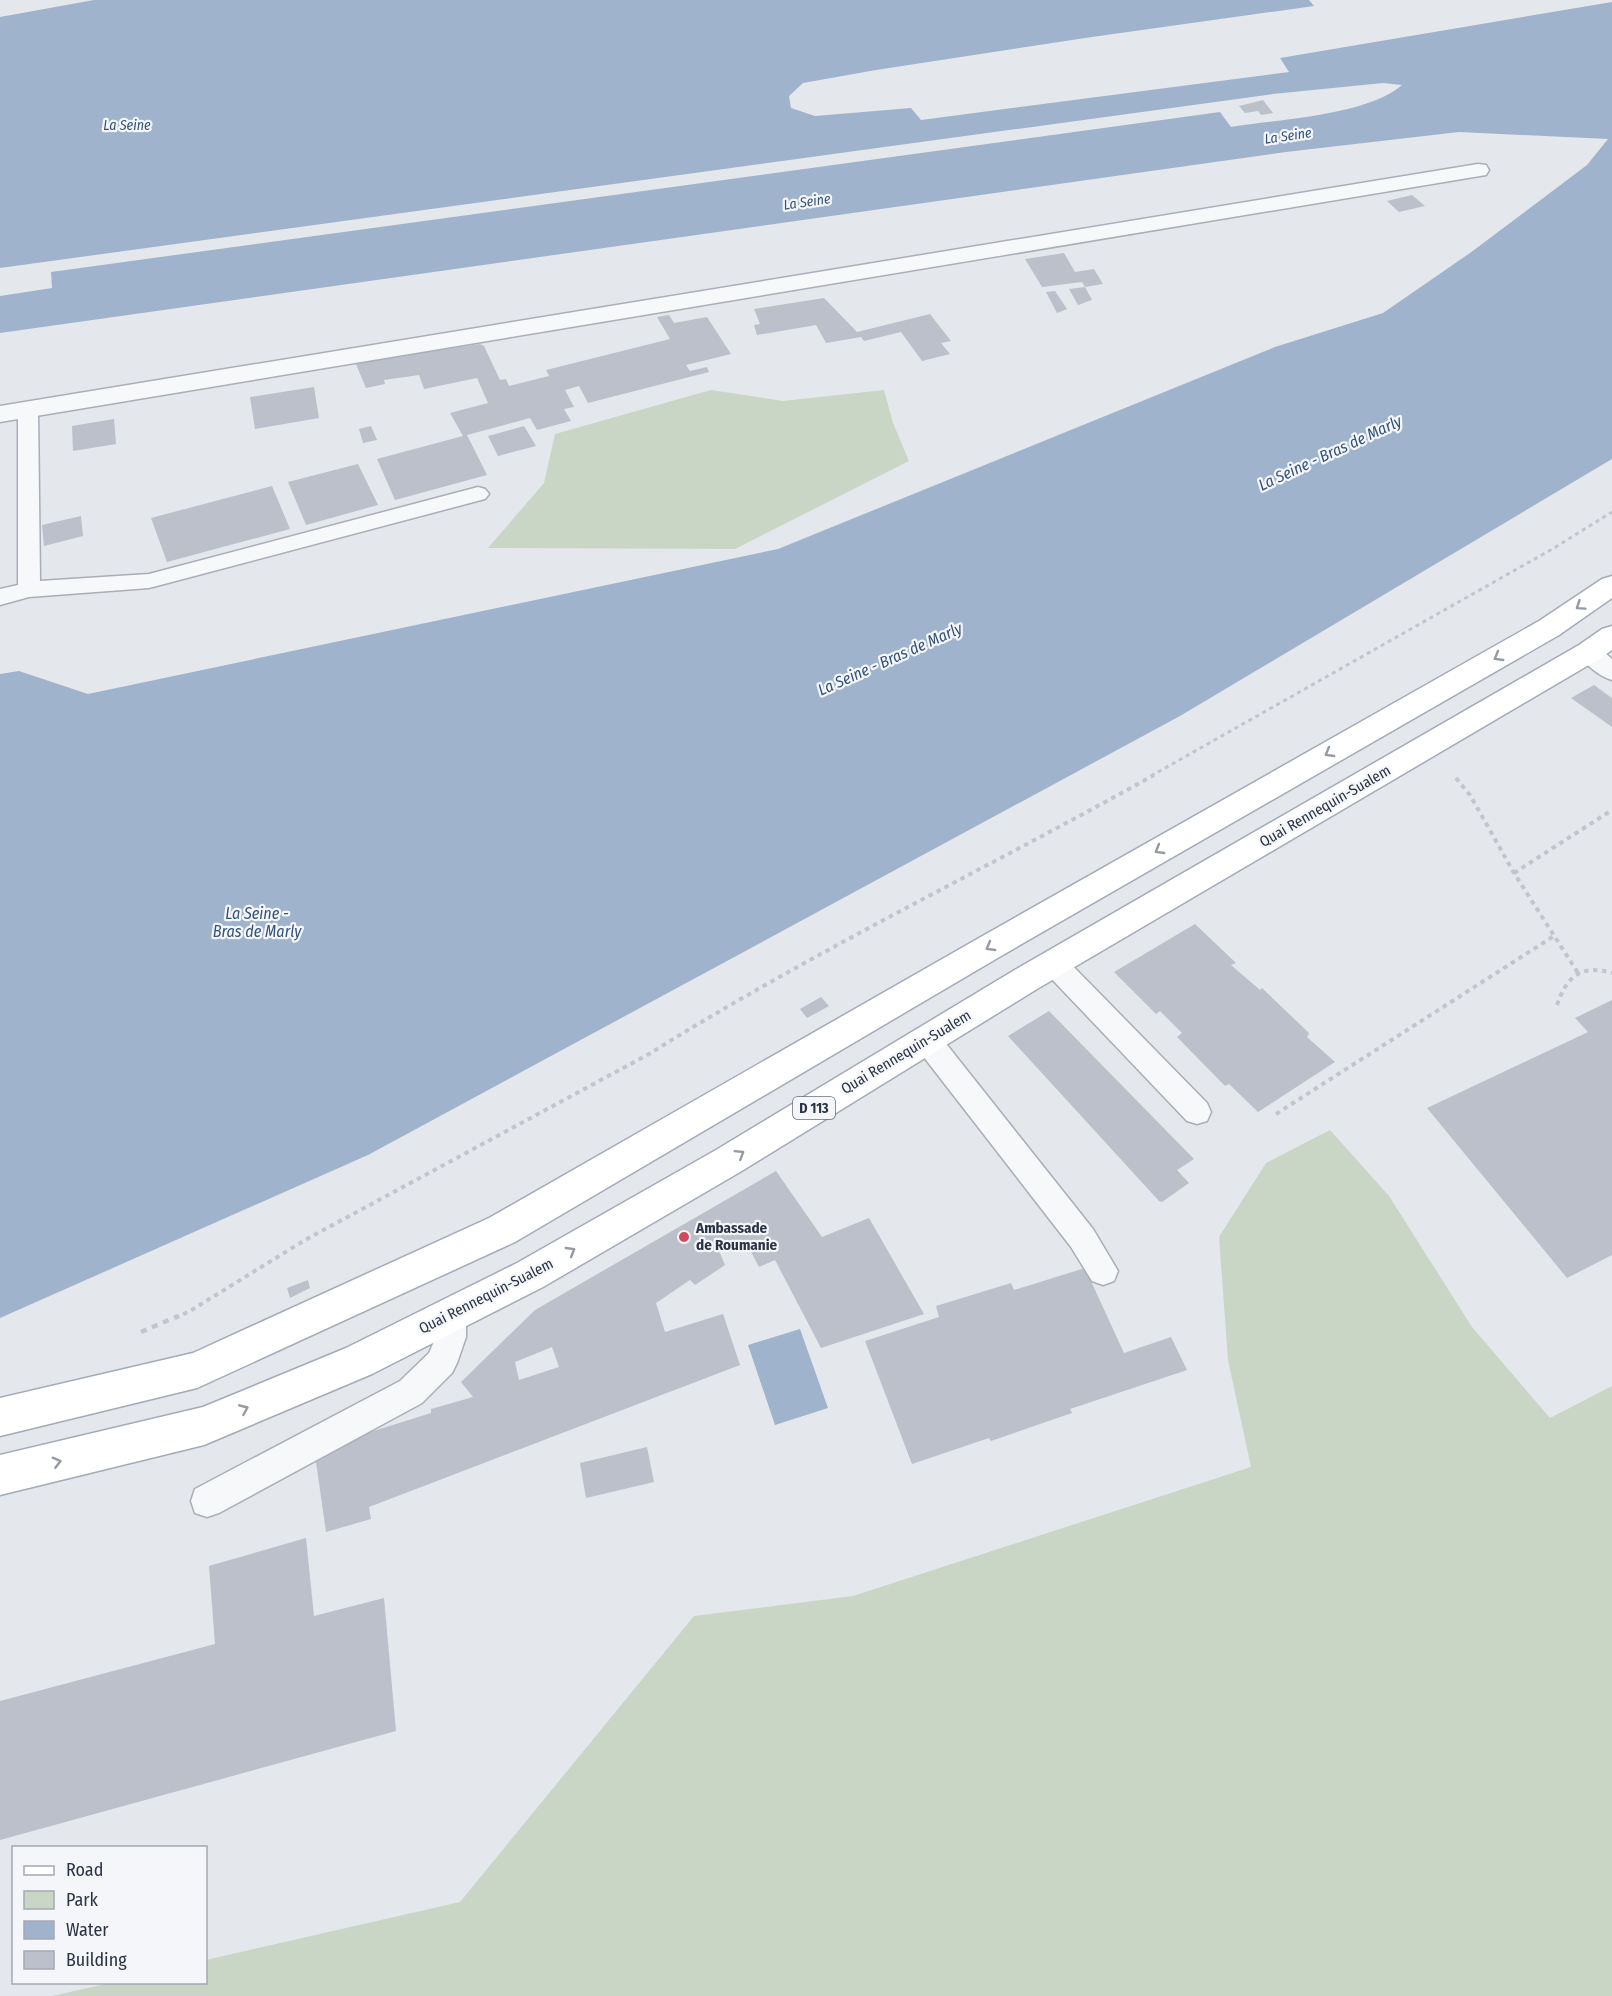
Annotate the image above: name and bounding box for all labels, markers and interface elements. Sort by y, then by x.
water label: La Seine [103,117,151,134]
water label: La Seine [1263,124,1313,148]
water label: La Seine [782,190,832,214]
water label: La Seine - Bras de Marly [1255,411,1405,495]
one-way arrow [1576,599,1587,610]
water label: La Seine - Bras de Marly [815,618,966,699]
one-way arrow [1494,649,1504,661]
one-way arrow [1325,746,1335,757]
street label: Quai Rennequin-Sualem [1256,761,1394,851]
one-way arrow [1155,843,1165,854]
water label: La Seine - Bras de Marly [213,904,302,941]
one-way arrow [986,939,996,951]
street label: Quai Rennequin-Sualem [838,1006,974,1098]
road number: D 113 [793,1097,835,1119]
one-way arrow [734,1149,744,1161]
place label: Ambassade de Roumanie [695,1219,778,1254]
marker: Ambassade de Roumanie [677,1230,691,1244]
one-way arrow [565,1247,575,1259]
street label: Quai Rennequin-Sualem [416,1254,556,1338]
one-way arrow [238,1404,249,1416]
one-way arrow [52,1456,62,1469]
legend [12,1846,207,1984]
text: Road [66,1859,103,1881]
text: Park [66,1889,99,1911]
text: Water [66,1919,109,1941]
text: Building [66,1949,127,1971]

